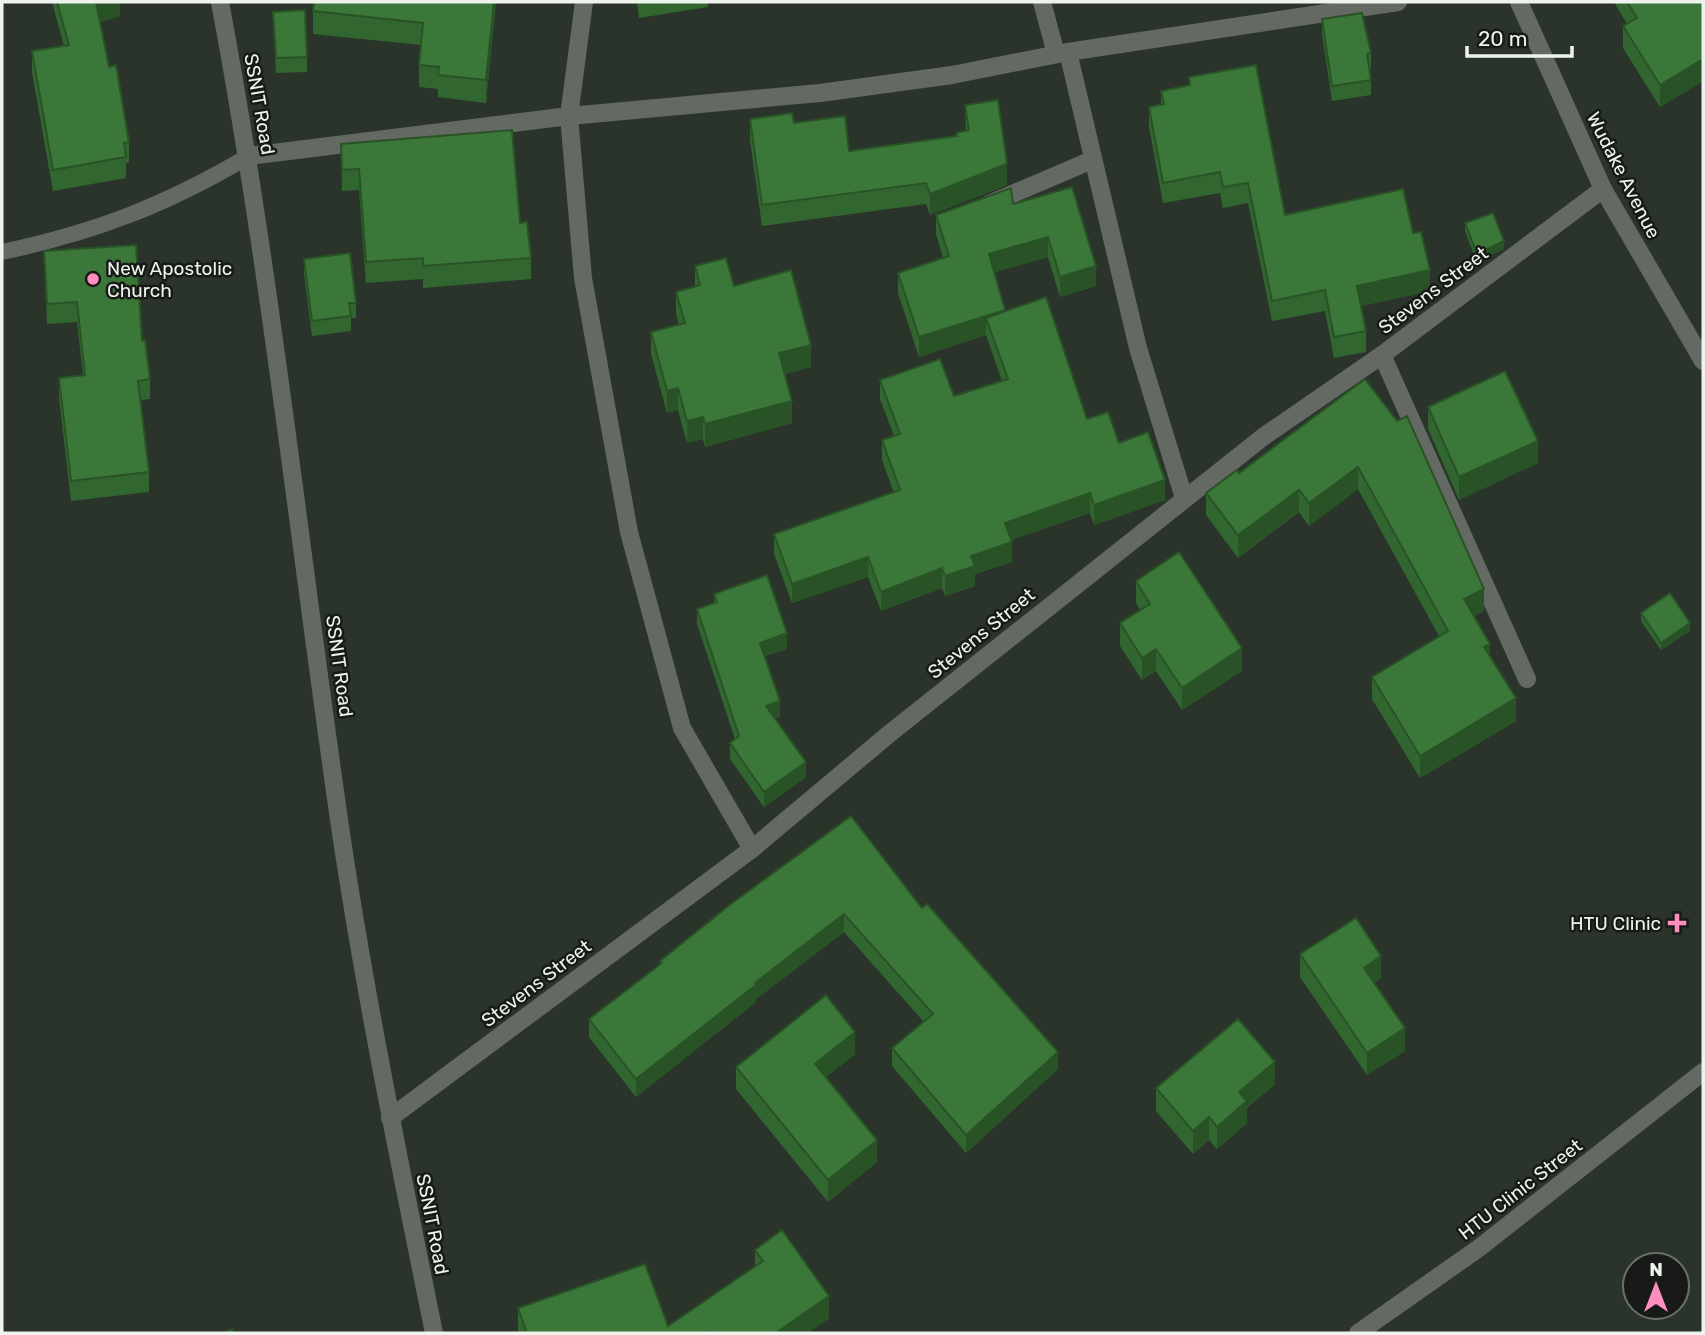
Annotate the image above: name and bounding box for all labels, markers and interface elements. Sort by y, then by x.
scale bar [1467,14,1572,58]
text: 20 m [1478,26,1527,51]
street label: SSNIT Road [239,52,280,156]
street label: Wudake Avenue [1582,108,1665,242]
street label: Stevens Street [1374,241,1493,339]
place label: New Apostolic Church [107,257,232,302]
marker: New Apostolic Church [85,271,101,287]
street label: Stevens Street [923,583,1040,684]
street label: SSNIT Road [321,614,358,718]
place label: HTU Clinic [1570,912,1661,935]
marker: HTU Clinic [1667,913,1687,933]
street label: Stevens Street [477,934,596,1032]
street label: HTU Clinic Street [1454,1134,1587,1245]
street label: SSNIT Road [411,1172,454,1276]
north arrow [1621,1251,1691,1321]
text: N [1649,1258,1663,1281]

